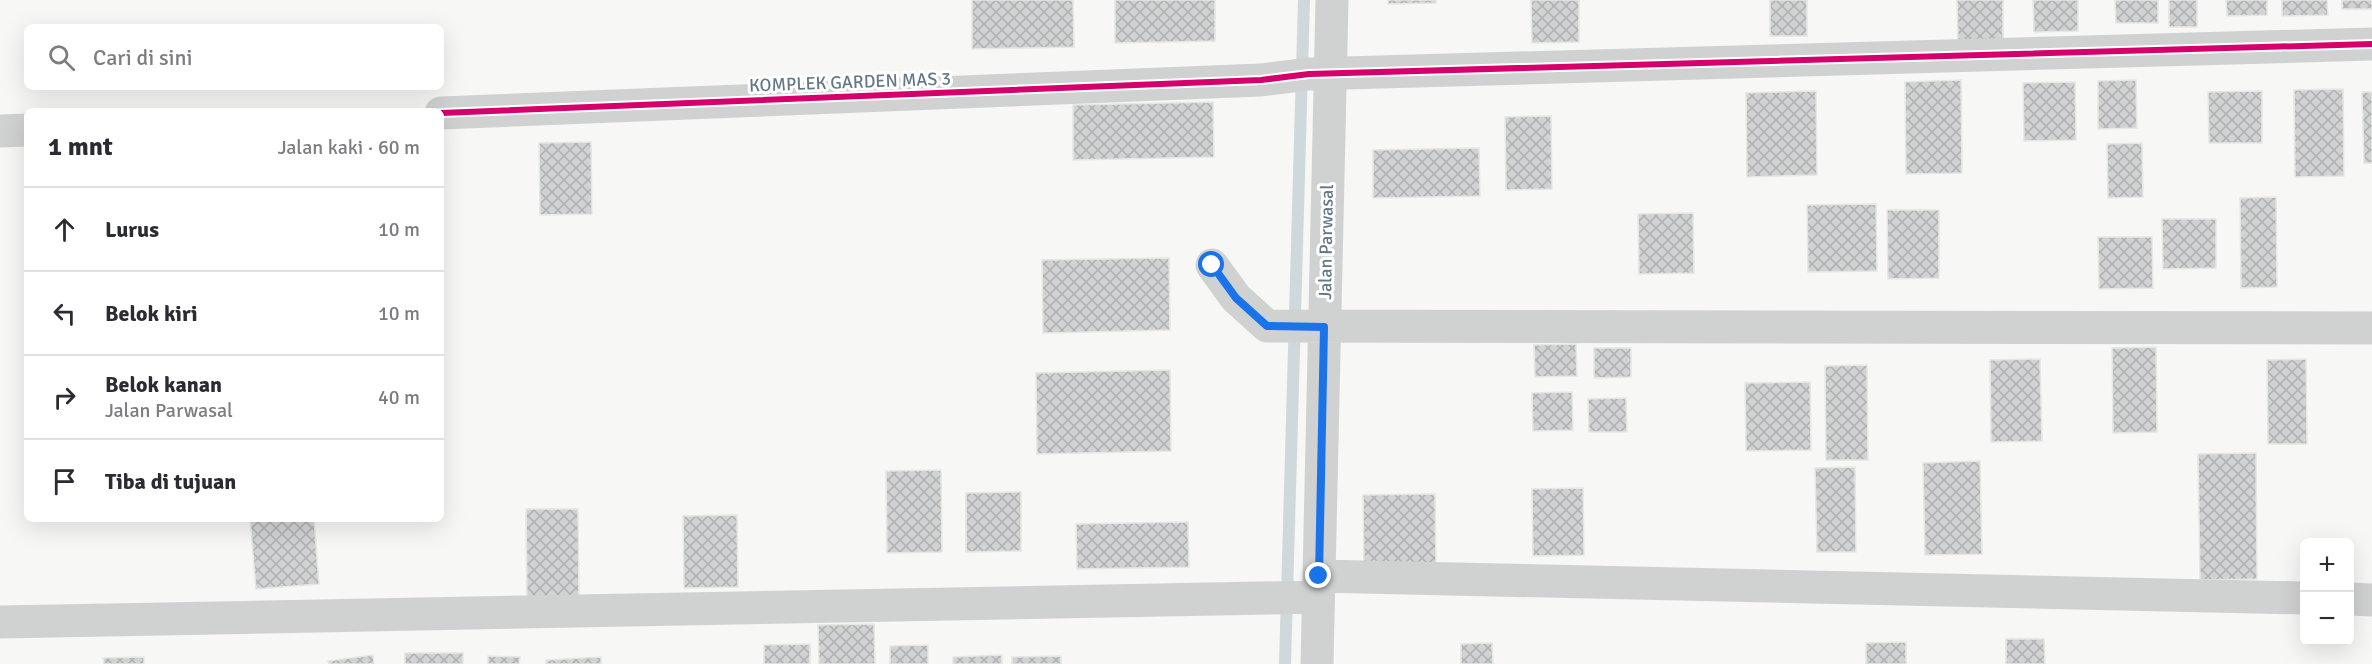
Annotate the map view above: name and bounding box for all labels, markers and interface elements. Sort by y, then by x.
search box [24,24,444,90]
icon: search [45,41,78,74]
text: Cari di sini [93,44,193,71]
street label: KOMPLEK GARDEN MAS 3 [749,67,951,97]
text: 1 mnt [48,131,113,163]
text: Jalan kaki · 60 m [278,135,420,160]
street label: Jalan Parwasal [1314,184,1338,300]
icon: ahead [48,213,81,246]
text: Lurus [105,216,159,243]
text: 10 m [378,217,420,242]
route start [1198,251,1224,277]
icon: left [48,297,81,330]
text: Belok kiri [105,300,198,327]
text: 10 m [378,301,420,326]
text: Belok kanan [105,371,222,398]
icon: right [48,381,81,414]
text: 40 m [378,385,420,410]
text: Jalan Parwasal [105,398,233,423]
icon: arrive [48,465,81,498]
text: Tiba di tujuan [105,468,236,495]
map controls [2300,538,2354,646]
button: + [2300,538,2354,592]
route end [1305,562,1331,588]
button: − [2300,592,2354,646]

